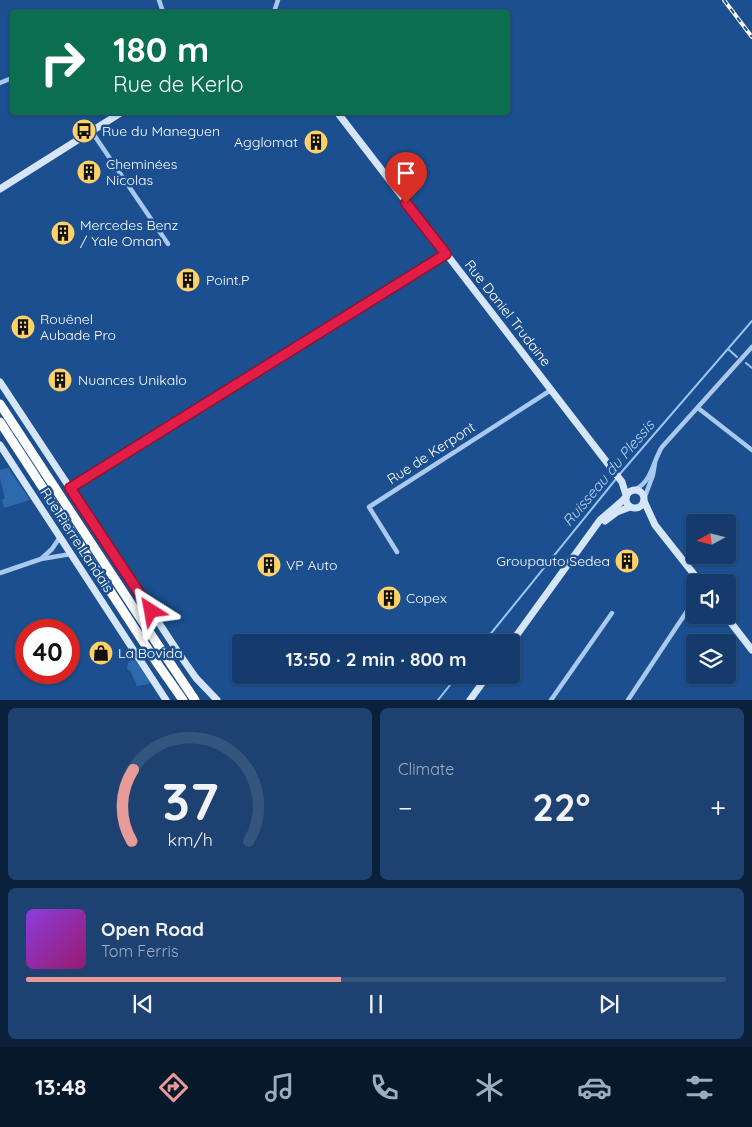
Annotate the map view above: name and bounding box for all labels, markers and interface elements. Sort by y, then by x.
text: 180 m [113,27,209,71]
icon: right [30,30,95,95]
text: Rue de Kerlo [113,70,244,98]
bus stop icon: Rue du Maneguen [71,118,97,144]
place label: Rue du Maneguen [102,122,220,140]
building icon: Agglomat [303,129,329,155]
place label: Agglomat [234,133,298,151]
pin [385,152,427,203]
place label: Cheminées Nicolas [106,155,177,189]
building icon: Cheminées Nicolas [76,159,102,185]
icon: arrive [392,159,420,187]
place label: Mercedes Benz / Yale Oman [80,216,179,250]
building icon: Mercedes Benz / Yale Oman [50,220,76,246]
street label: Rue Daniel Trudaine [461,256,555,370]
building icon: Point.P [175,267,201,293]
place label: Point.P [206,271,249,289]
place label: Rouënel Aubade Pro [40,310,116,344]
building icon: Rouënel Aubade Pro [10,314,36,340]
building icon: Nuances Unikalo [47,367,73,393]
place label: Nuances Unikalo [78,371,187,389]
water label: Ruisseau du Plessis [558,415,659,530]
street label: Rue de Kerpont [384,418,479,488]
street label: Rue Pierre Landais [37,484,117,596]
north arrow [686,514,736,564]
map controls [686,514,736,684]
building icon: Groupauto Sedea [614,548,640,574]
building icon: VP Auto [256,552,282,578]
place label: Groupauto Sedea [496,552,610,570]
place label: VP Auto [286,556,338,574]
button: sound [686,574,736,624]
position arrow [124,584,176,636]
building icon: Copex [376,585,402,611]
place label: Copex [406,589,447,607]
speed limit sign: 40 [15,619,80,684]
button: layers [686,634,736,684]
shop icon: La Bovida [88,640,114,666]
place label: La Bovida [118,644,183,662]
text: 13:50 · 2 min · 800 m [285,647,467,671]
text: Climate [398,759,454,779]
text: 37 [162,768,218,833]
text: 22° [532,783,590,831]
text: − [398,790,413,825]
text: + [710,790,726,825]
text: km/h [167,828,213,850]
text: Open Road [101,917,204,941]
text: Tom Ferris [101,941,178,961]
icon: previous [129,990,157,1018]
icon: pause [362,990,390,1018]
icon: next [595,990,623,1018]
icon: directions [156,1070,191,1105]
icon: music [262,1070,297,1105]
icon: phone [367,1070,402,1105]
icon: climate [472,1070,507,1105]
icon: car [577,1070,612,1105]
icon: filters [682,1070,717,1105]
text: 13:48 [35,1073,86,1101]

